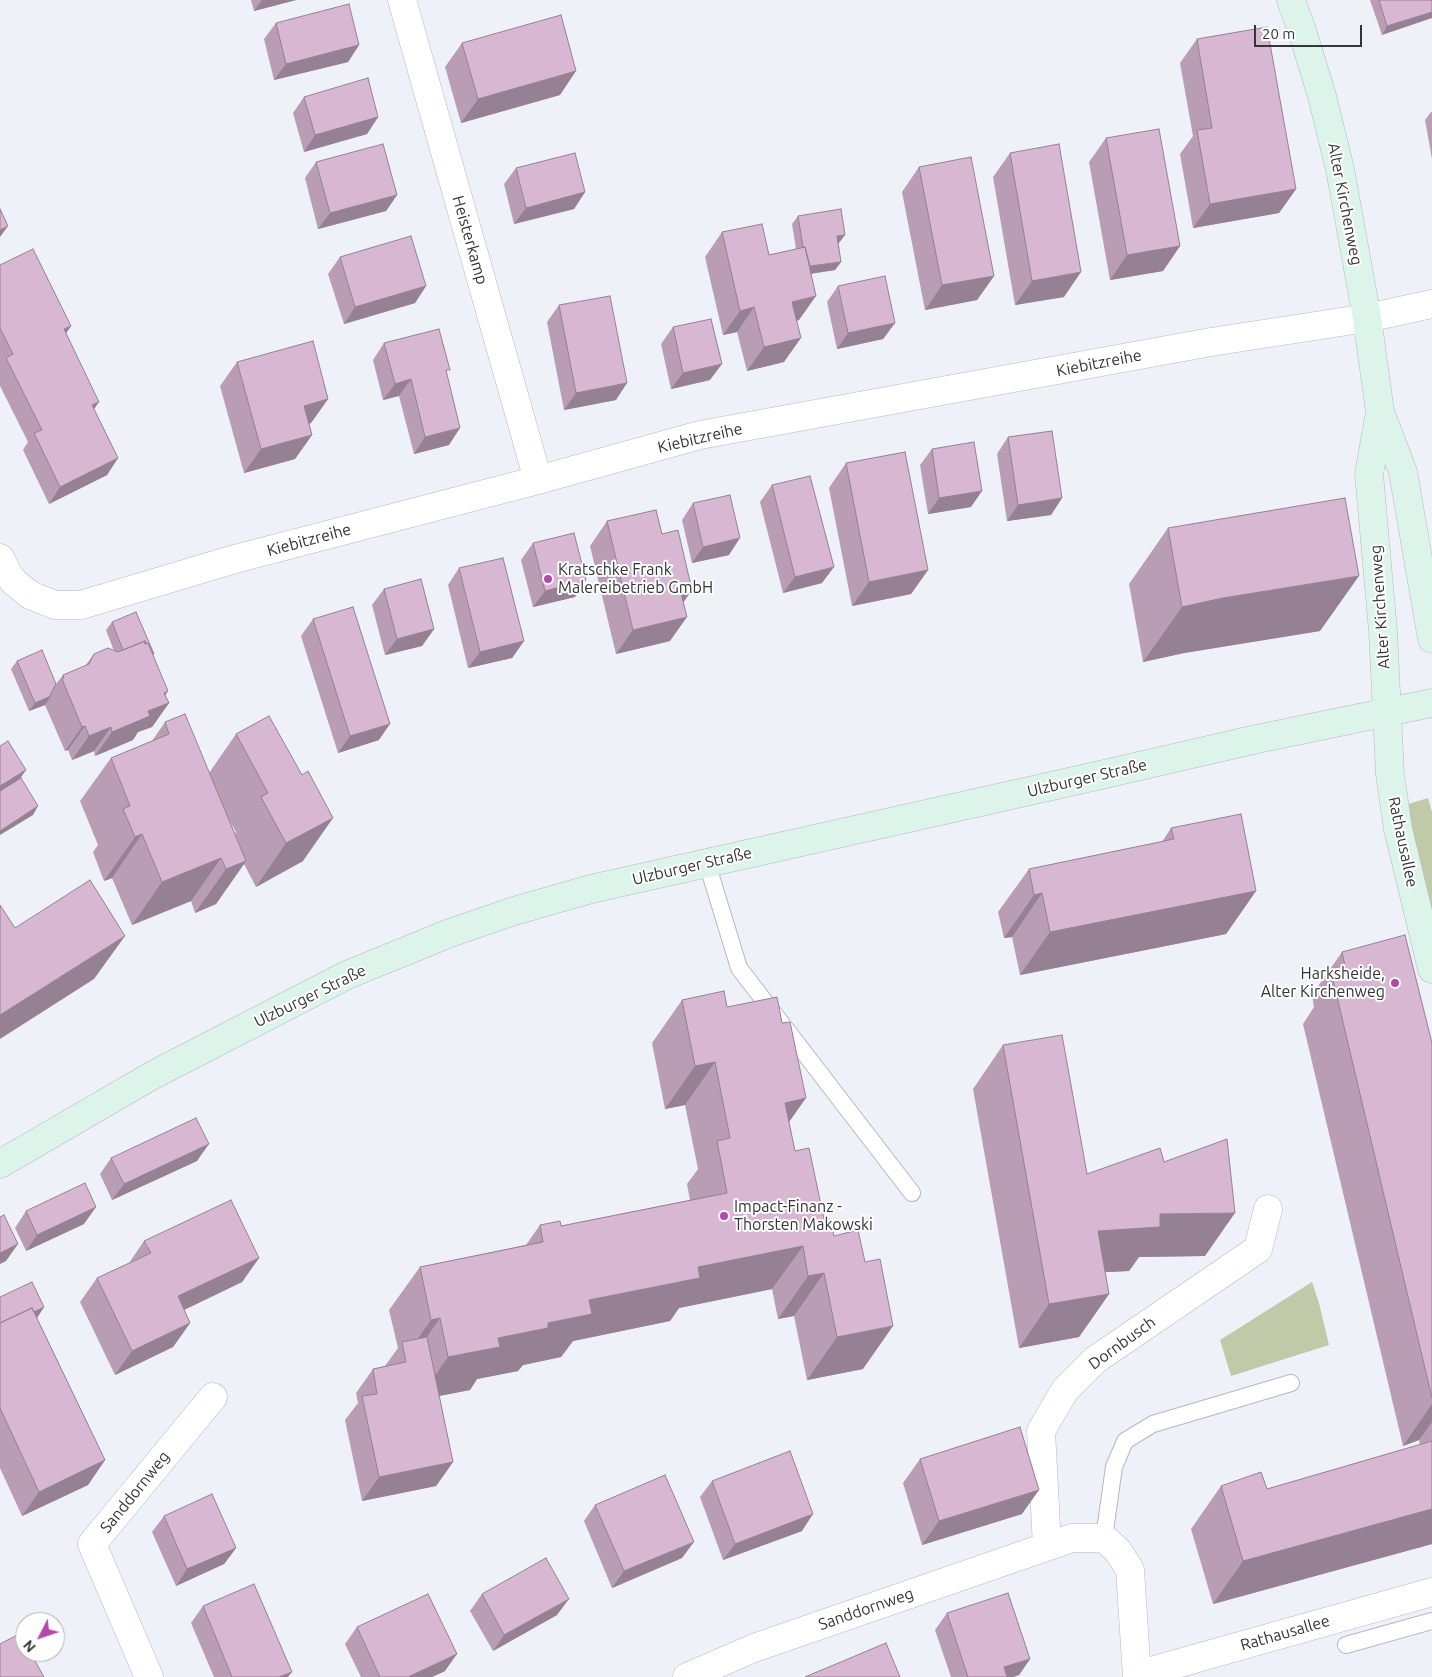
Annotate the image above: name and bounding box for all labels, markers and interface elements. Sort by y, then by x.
scale bar [1257,15,1364,47]
text: 20 m [1262,25,1295,42]
street label: Alter Kirchenweg [1324,141,1366,267]
street label: Heisterkamp [448,193,492,287]
street label: Kiebitzreihe [1055,345,1143,381]
street label: Kiebitzreihe [656,419,744,457]
street label: Kiebitzreihe [265,520,353,560]
street label: Alter Kirchenweg [1366,544,1394,670]
place label: Kratschke Frank Malereibetrieb GmbH [558,560,713,598]
marker: Kratschke Frank Malereibetrieb GmbH [542,573,554,585]
street label: Ulzburger Straße [1025,755,1149,801]
street label: Rathausallee [1384,795,1422,889]
street label: Ulzburger Straße [630,843,754,889]
street label: Ulzburger Straße [251,961,369,1031]
place label: Harksheide, Alter Kirchenweg [1261,964,1385,1002]
marker: Harksheide, Alter Kirchenweg [1389,977,1401,989]
place label: Impact-Finanz - Thorsten Makowski [734,1197,873,1235]
marker: Impact-Finanz - Thorsten Makowski [718,1210,730,1222]
street label: Dornbusch [1085,1312,1159,1374]
street label: Sanddornweg [96,1447,174,1537]
street label: Sanddornweg [816,1584,916,1634]
street label: Rathausallee [1238,1611,1332,1655]
north arrow [15,1612,65,1662]
text: N [20,1637,39,1655]

